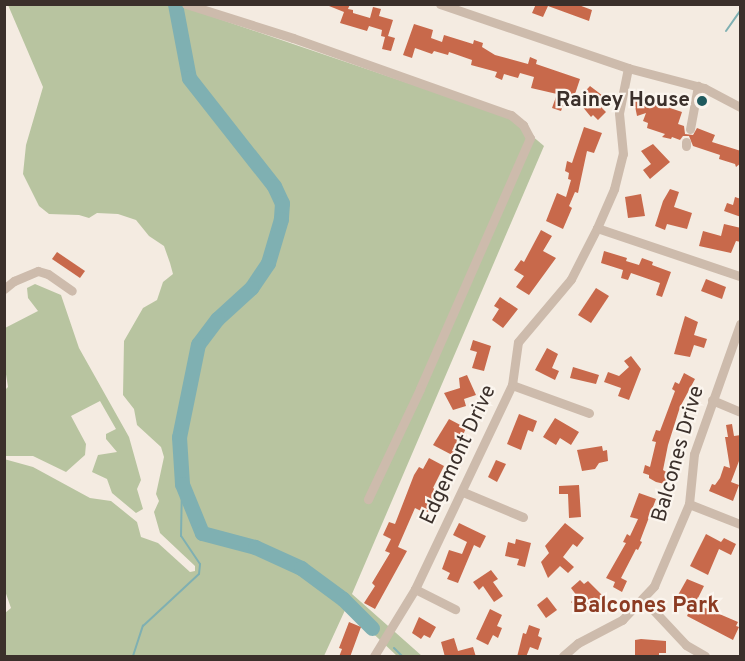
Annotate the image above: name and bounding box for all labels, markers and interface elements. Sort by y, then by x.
place label: Rainey House [556,88,690,114]
marker: Rainey House [695,94,709,108]
street label: Edgemont Drive [416,381,502,529]
street label: Balcones Drive [648,383,710,525]
district label: Balcones Park [573,594,719,620]

